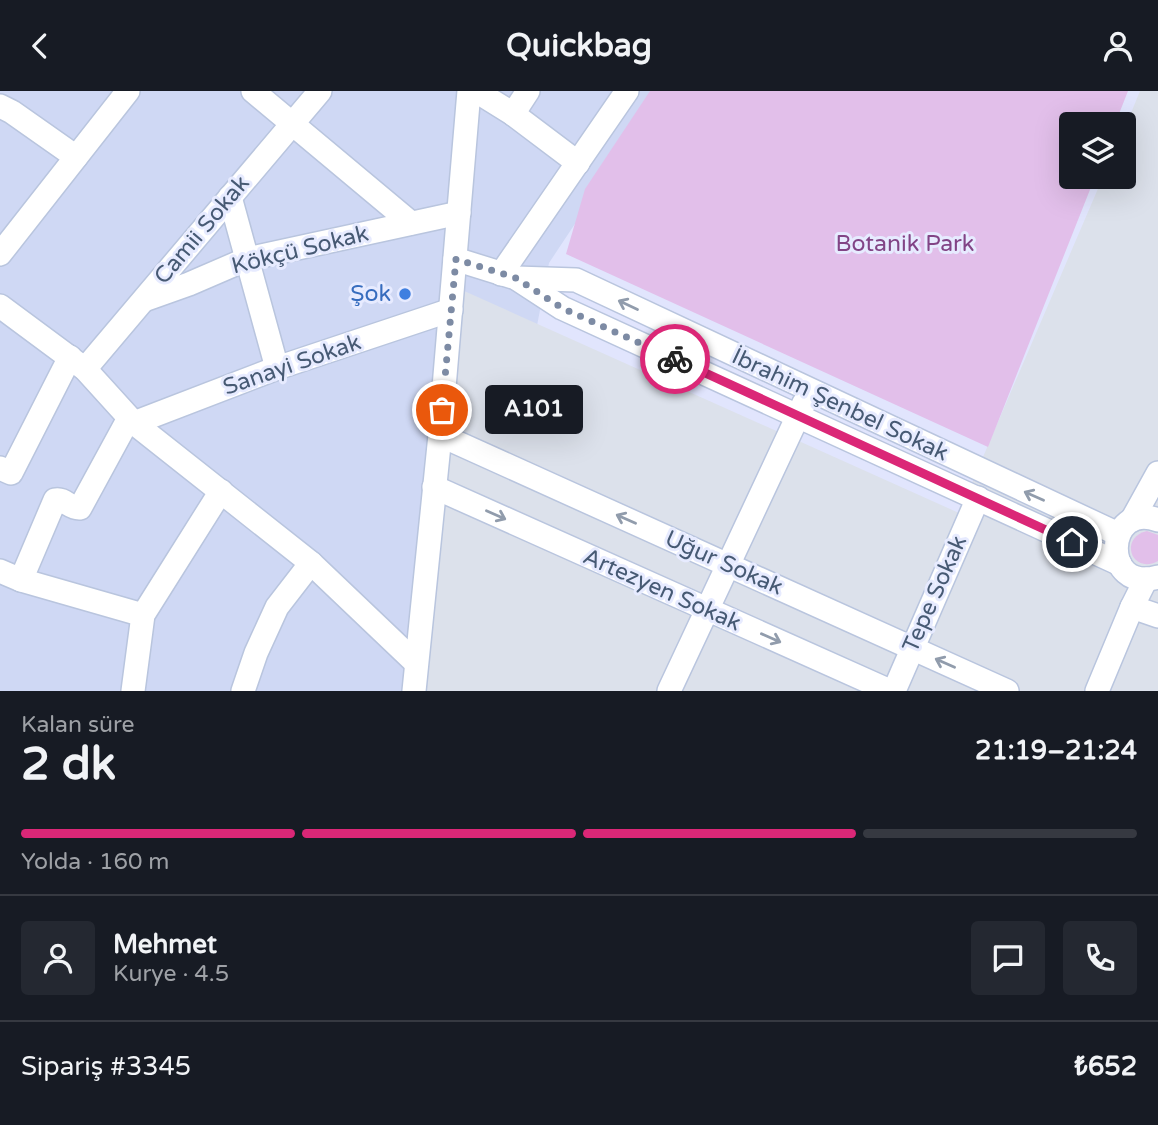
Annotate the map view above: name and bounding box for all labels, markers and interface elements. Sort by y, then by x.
icon: back [21,27,59,65]
text: Quickbag [506,27,652,65]
icon: person [1099,27,1137,65]
map controls [1059,112,1136,189]
button: layers [1059,112,1136,189]
street label: Camii Sokak [148,170,256,290]
street label: Kökçü Sokak [229,219,371,281]
park label: Botanik Park [836,230,974,258]
place label: Şok [350,280,391,308]
marker: Şok [397,286,413,302]
one-way arrow [618,298,640,311]
courier [640,324,710,394]
street label: Sanayi Sokak [219,328,365,402]
icon: bike [656,340,694,378]
street label: İbrahim Şenbel Sokak [727,342,953,468]
pin [412,380,472,440]
callout: A101 [484,385,582,435]
icon: bag [423,391,461,429]
text: A101 [504,395,564,423]
one-way arrow [1024,489,1045,502]
one-way arrow [485,509,506,522]
one-way arrow [616,512,637,525]
pin [1042,512,1102,572]
icon: home [1053,523,1091,561]
street label: Uğur Sokak [661,525,787,601]
street label: Tepe Sokak [897,531,973,657]
street label: Artezyen Sokak [579,543,745,637]
one-way arrow [760,632,781,645]
one-way arrow [935,656,956,669]
text: Kalan süre [21,711,135,739]
text: 21:19–21:24 [975,735,1137,766]
text: 2 dk [21,737,116,792]
text: Yolda · 160 m [21,848,170,876]
button: person [21,921,95,995]
button: chat [971,921,1045,995]
button: phone [1063,921,1137,995]
text: Mehmet [113,929,217,960]
text: Kurye · 4.5 [113,960,229,988]
text: Sipariş #3345 [21,1051,191,1082]
text: ₺652 [1074,1051,1137,1082]

